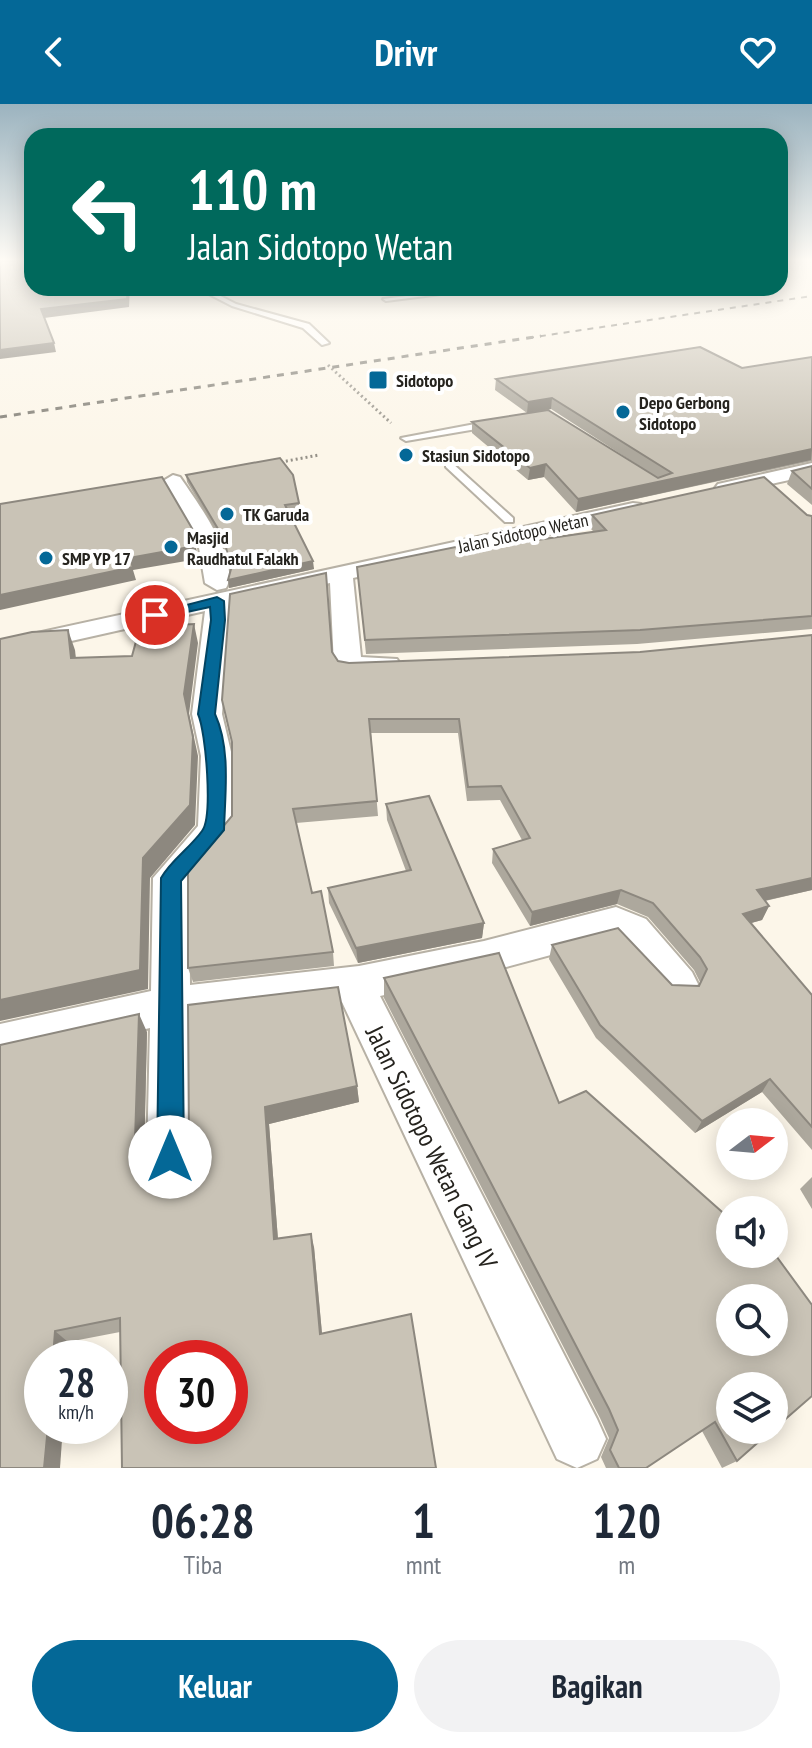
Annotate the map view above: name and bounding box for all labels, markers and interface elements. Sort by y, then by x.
text: Drivr [375,29,437,76]
icon: back [32,30,76,74]
icon: heart [736,30,780,74]
text: 110 m [188,153,317,225]
icon: left [56,160,160,264]
text: Jalan Sidotopo Wetan [188,223,453,270]
marker: Sidotopo [367,369,389,391]
place label: Sidotopo [396,369,453,392]
place label: Depo Gerbong Sidotopo [639,391,730,435]
marker: Depo Gerbong Sidotopo [614,403,632,421]
place label: Stasiun Sidotopo [422,444,530,467]
marker: Stasiun Sidotopo [397,446,415,464]
place label: TK Garuda [243,503,309,526]
marker: TK Garuda [218,505,236,523]
street label: Jalan Sidotopo Wetan [455,508,590,558]
place label: Masjid Raudhatul Falakh [187,526,299,570]
marker: Masjid Raudhatul Falakh [162,538,180,556]
place label: SMP YP 17 [62,547,131,570]
marker: SMP YP 17 [37,549,55,567]
pin [121,581,189,649]
icon: arrive [133,593,177,637]
street label: Jalan Sidotopo Wetan Gang IV [358,1019,506,1275]
north arrow [716,1108,788,1180]
map controls [716,1108,788,1444]
position arrow [128,1115,212,1199]
button: sound [716,1196,788,1268]
button: search [716,1284,788,1356]
speed limit sign: 30 [144,1340,248,1444]
text: 28 [57,1356,95,1408]
button: layers [716,1372,788,1444]
text: km/h [58,1399,94,1425]
text: 06:28 [151,1489,255,1551]
text: 1 [412,1489,435,1551]
text: 120 [592,1489,661,1551]
text: Tiba [183,1548,222,1581]
text: mnt [406,1548,441,1581]
text: m [618,1548,635,1581]
button: Keluar [32,1640,398,1732]
button: Bagikan [414,1640,780,1732]

